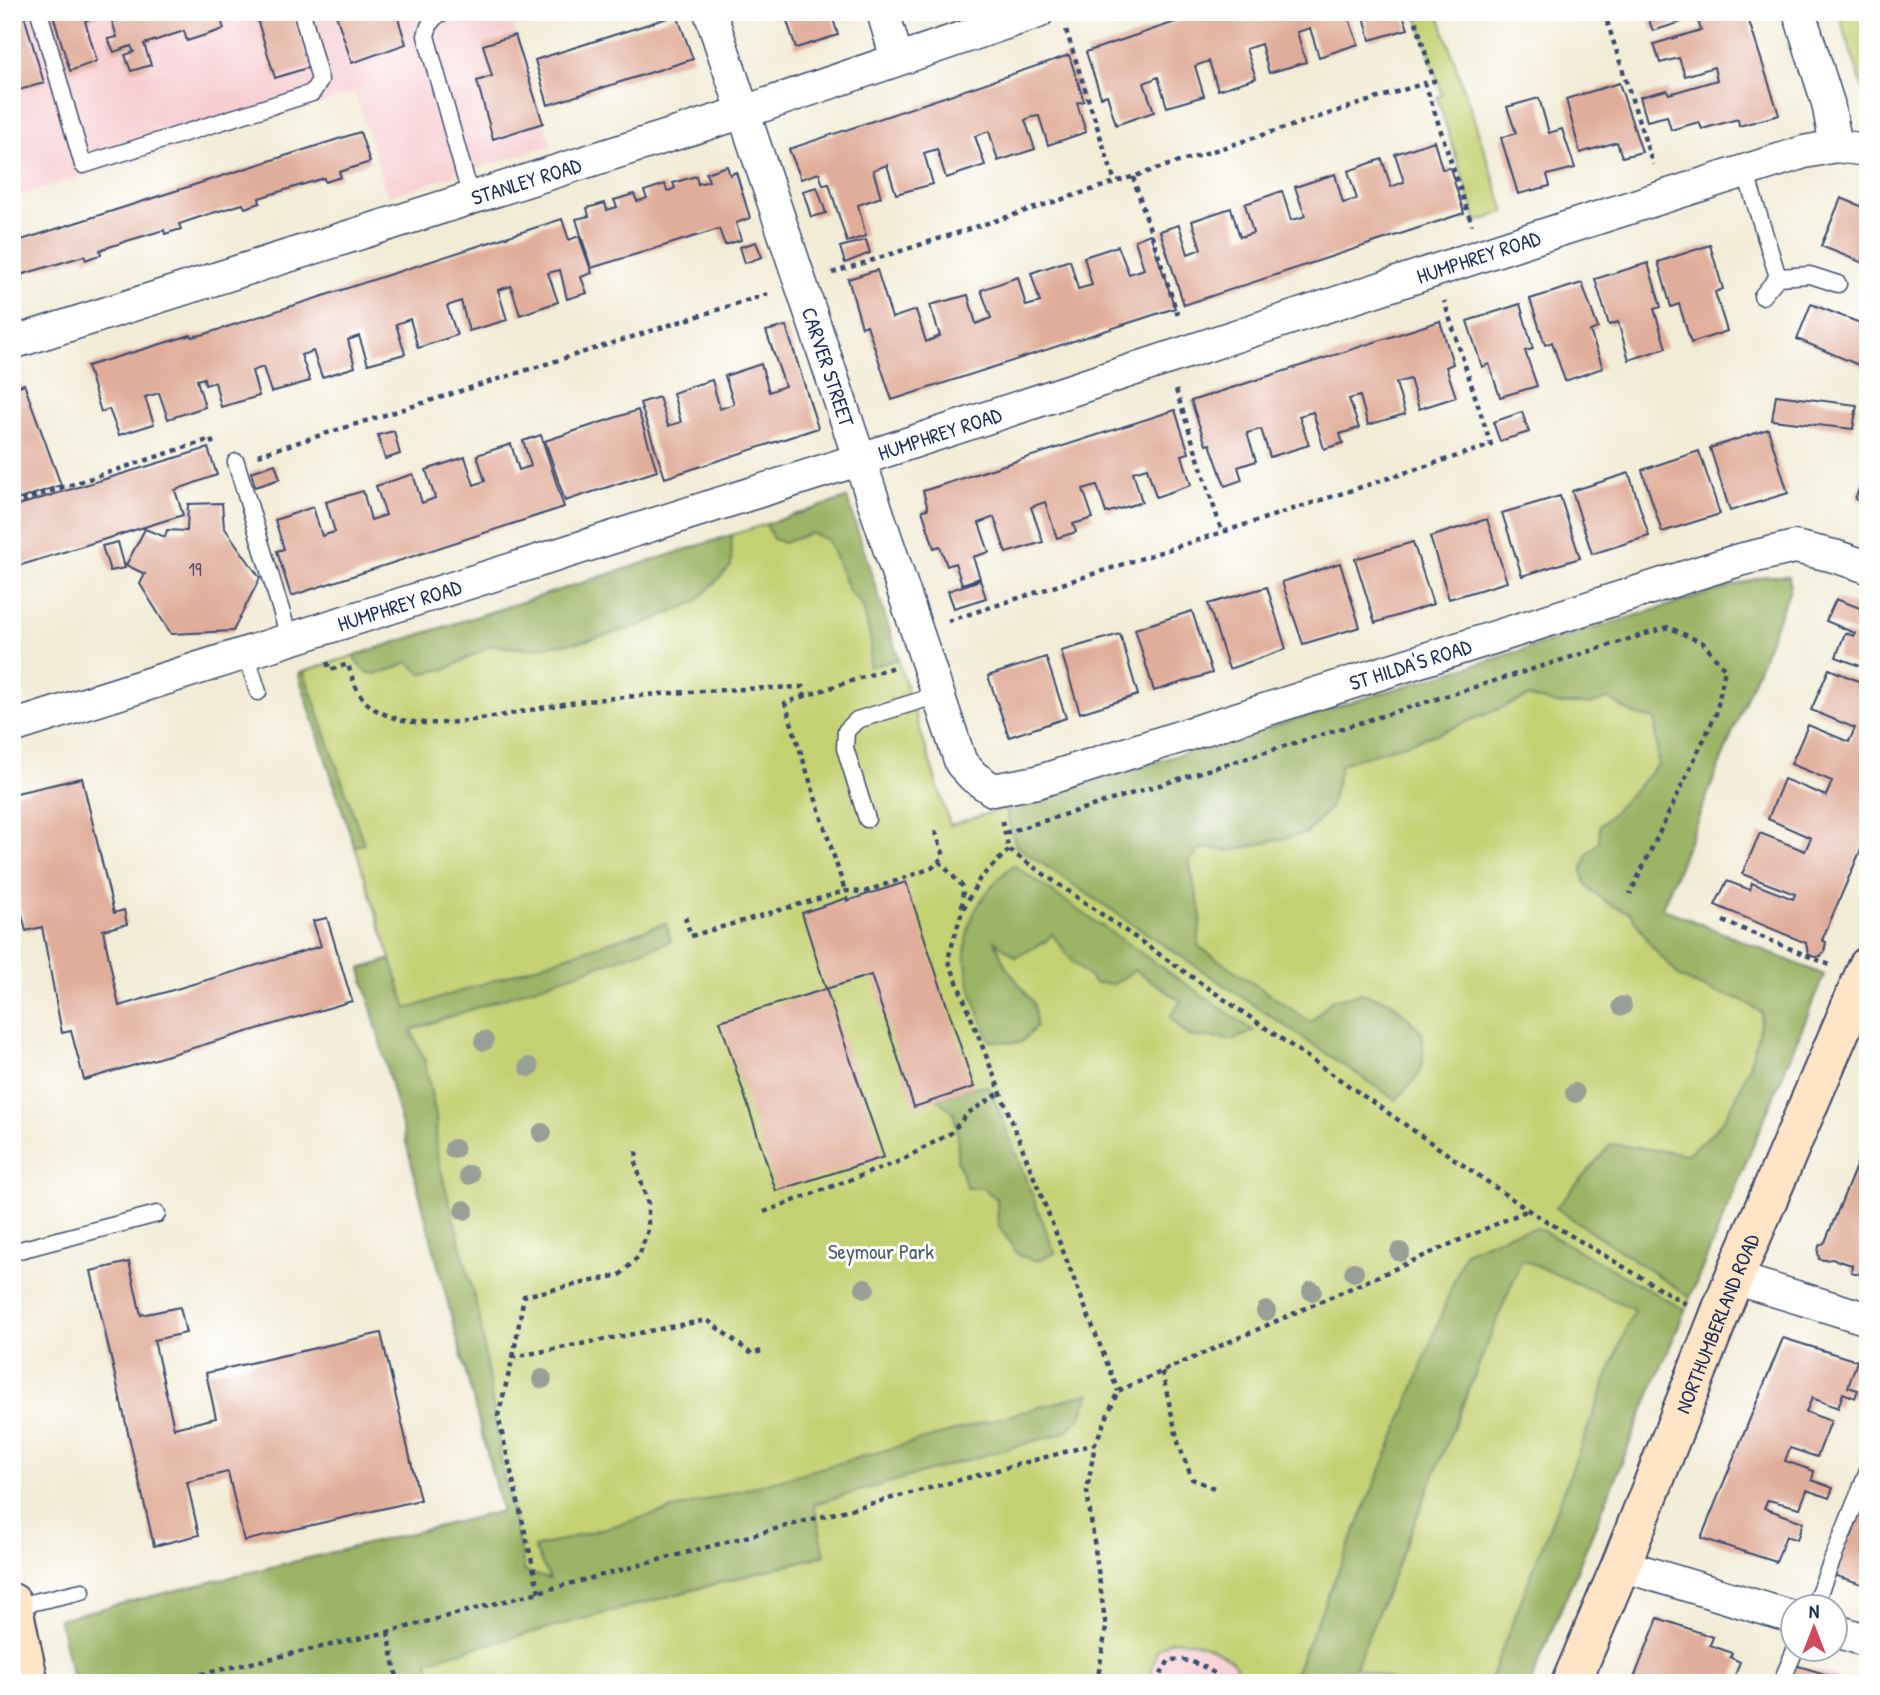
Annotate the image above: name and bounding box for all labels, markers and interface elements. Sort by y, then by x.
street label: STANLEY ROAD [467,150,585,212]
street label: HUMPHREY ROAD [1413,223,1544,290]
street label: CARVER STREET [795,303,862,431]
street label: HUMPHREY ROAD [874,399,1005,467]
house number: 19 [188,557,202,582]
street label: HUMPHREY ROAD [334,572,465,638]
street label: ST HILDA'S ROAD [1345,631,1475,697]
street label: NORTHUMBERLAND ROAD [1668,1229,1766,1417]
park label: Seymour Park [828,1237,934,1266]
north arrow [1778,1594,1848,1664]
text: N [1809,1598,1819,1624]

